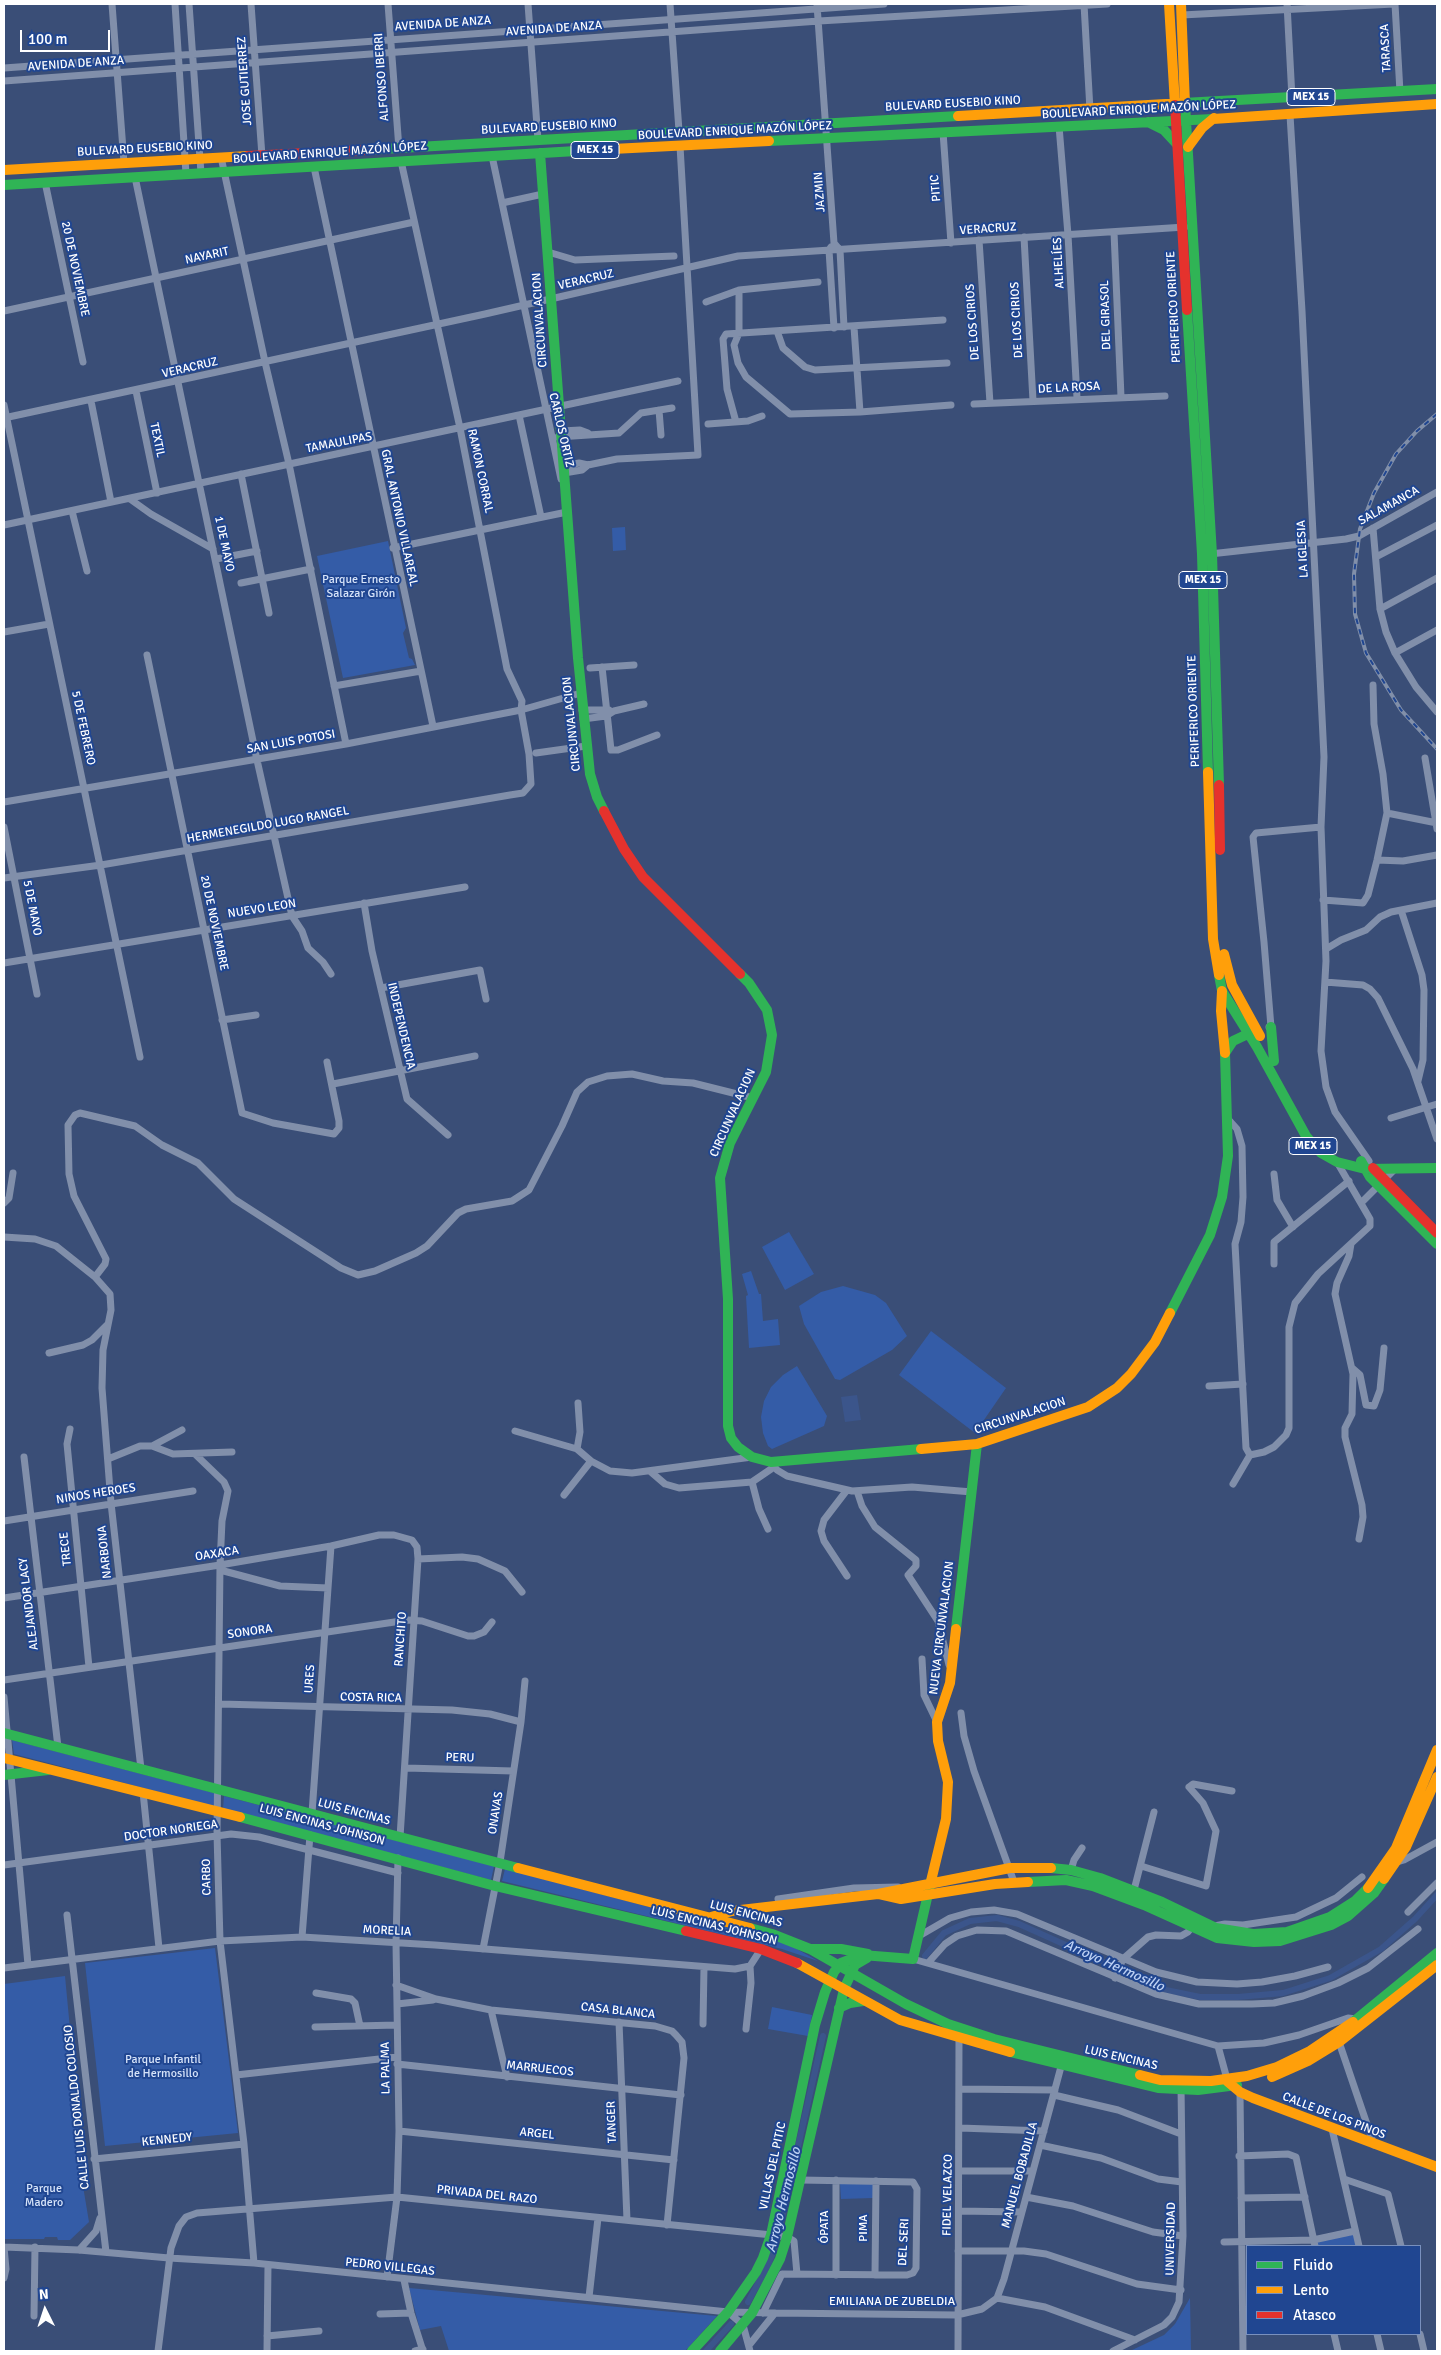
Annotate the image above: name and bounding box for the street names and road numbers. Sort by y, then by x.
street label: AVENIDA DE ANZA [394,13,492,35]
street label: AVENIDA DE ANZA [505,18,603,40]
street label: TARASCA [1378,24,1394,72]
street label: ALFONSO IBERRI [372,32,392,122]
street label: JOSE GUTIERREZ [235,36,255,126]
street label: AVENIDA DE ANZA [27,53,125,75]
road number: MEX 15 [1287,88,1335,105]
street label: BULEVARD EUSEBIO KINO [885,93,1021,115]
street label: BOULEVARD ENRIQUE MAZÓN LÓPEZ [1041,98,1237,122]
street label: BULEVARD EUSEBIO KINO [481,116,617,138]
street label: BOULEVARD ENRIQUE MAZÓN LÓPEZ [637,119,833,143]
street label: BULEVARD EUSEBIO KINO [77,138,213,160]
street label: BOULEVARD ENRIQUE MAZÓN LÓPEZ [232,139,428,167]
road number: MEX 15 [571,142,619,158]
street label: JAZMIN [811,171,829,213]
street label: PITIC [928,174,944,202]
street label: 20 DE NOVIEMBRE [58,220,92,318]
street label: VERACRUZ [959,220,1017,238]
street label: ALHELÍES [1050,237,1068,289]
street label: NAYARIT [184,244,230,268]
street label: PERIFERICO ORIENTE [1164,251,1184,363]
street label: VERACRUZ [557,267,615,293]
street label: CIRCUNVALACION [530,272,550,368]
street label: DEL GIRASOL [1098,280,1114,350]
street label: DE LOS CIRIOS [1008,281,1026,359]
street label: DE LOS CIRIOS [963,283,983,361]
street label: VERACRUZ [161,355,219,381]
street label: DE LA ROSA [1038,379,1100,397]
street label: CARLOS ORTIZ [545,391,577,469]
street label: TEXTIL [146,421,168,459]
street label: RAMON CORRAL [464,428,496,514]
street label: TAMAULIPAS [305,430,373,456]
street label: GRAL ANTONIO VILLAREAL [377,448,421,588]
street label: SALAMANCA [1356,483,1422,529]
street label: 1 DE MAYO [211,515,237,573]
street label: LA IGLESIA [1294,520,1312,578]
road number: MEX 15 [1179,572,1227,588]
street label: PERIFERICO ORIENTE [1185,655,1203,767]
street label: CIRCUNVALACION [560,676,584,772]
street label: 5 DE FEBRERO [68,690,98,766]
street label: SAN LUIS POTOSI [246,727,336,757]
street label: HERMENEGILDO LUGO RANGEL [186,804,350,846]
street label: 20 DE NOVIEMBRE [197,874,231,972]
street label: 5 DE MAYO [20,879,44,937]
street label: NUEVO LEON [227,896,297,922]
street label: INDEPENDENCIA [384,981,418,1071]
street label: CIRCUNVALACION [707,1067,759,1159]
road number: MEX 15 [1289,1138,1337,1154]
street label: CIRCUNVALACION [973,1394,1067,1438]
street label: NINOS HEROES [55,1481,137,1507]
street label: NARBONA [95,1525,115,1579]
street label: TRECE [57,1531,75,1567]
street label: OAXACA [194,1543,240,1565]
street label: ALEJANDOR LACY [16,1557,42,1651]
street label: NUEVA CIRCUNVALACION [927,1561,957,1695]
street label: RANCHITO [392,1611,410,1667]
street label: SONORA [227,1622,273,1642]
street label: URES [302,1664,318,1694]
street label: COSTA RICA [340,1690,402,1706]
street label: PERU [445,1750,475,1766]
street label: ONAVAS [486,1791,506,1835]
street label: LUIS ENCINAS [316,1795,392,1829]
street label: LUIS ENCINAS JOHNSON [258,1801,386,1849]
street label: DOCTOR NORIEGA [123,1817,219,1845]
street label: CARBO [199,1858,215,1896]
street label: LUIS ENCINAS [708,1897,784,1931]
street label: LUIS ENCINAS JOHNSON [649,1903,779,1949]
street label: MORELIA [362,1923,412,1939]
street label: CASA BLANCA [580,2000,656,2022]
street label: CALLE LUIS DONALDO COLOSIO [61,2024,93,2190]
street label: LA PALMA [378,2042,394,2094]
street label: LUIS ENCINAS [1083,2043,1159,2073]
street label: MARRUECOS [506,2058,574,2080]
street label: CALLE DE LOS PINOS [1280,2090,1388,2142]
street label: TANGER [604,2101,620,2143]
street label: MANUEL BOBADILLA [999,2120,1041,2230]
street label: VILLAS DEL PITIC [757,2121,789,2211]
street label: ARGEL [519,2125,555,2143]
street label: KENNEDY [141,2130,193,2150]
street label: FIDEL VELAZCO [940,2154,956,2236]
street label: PRIVADA DEL RAZO [436,2183,538,2207]
street label: UNIVERSIDAD [1163,2202,1179,2276]
street label: ÓPATA [818,2210,832,2244]
street label: PIMA [857,2214,871,2242]
street label: DEL SERI [896,2218,912,2266]
street label: PEDRO VILLEGAS [344,2255,436,2279]
street label: EMILIANA DE ZUBELDIA [829,2295,955,2309]

